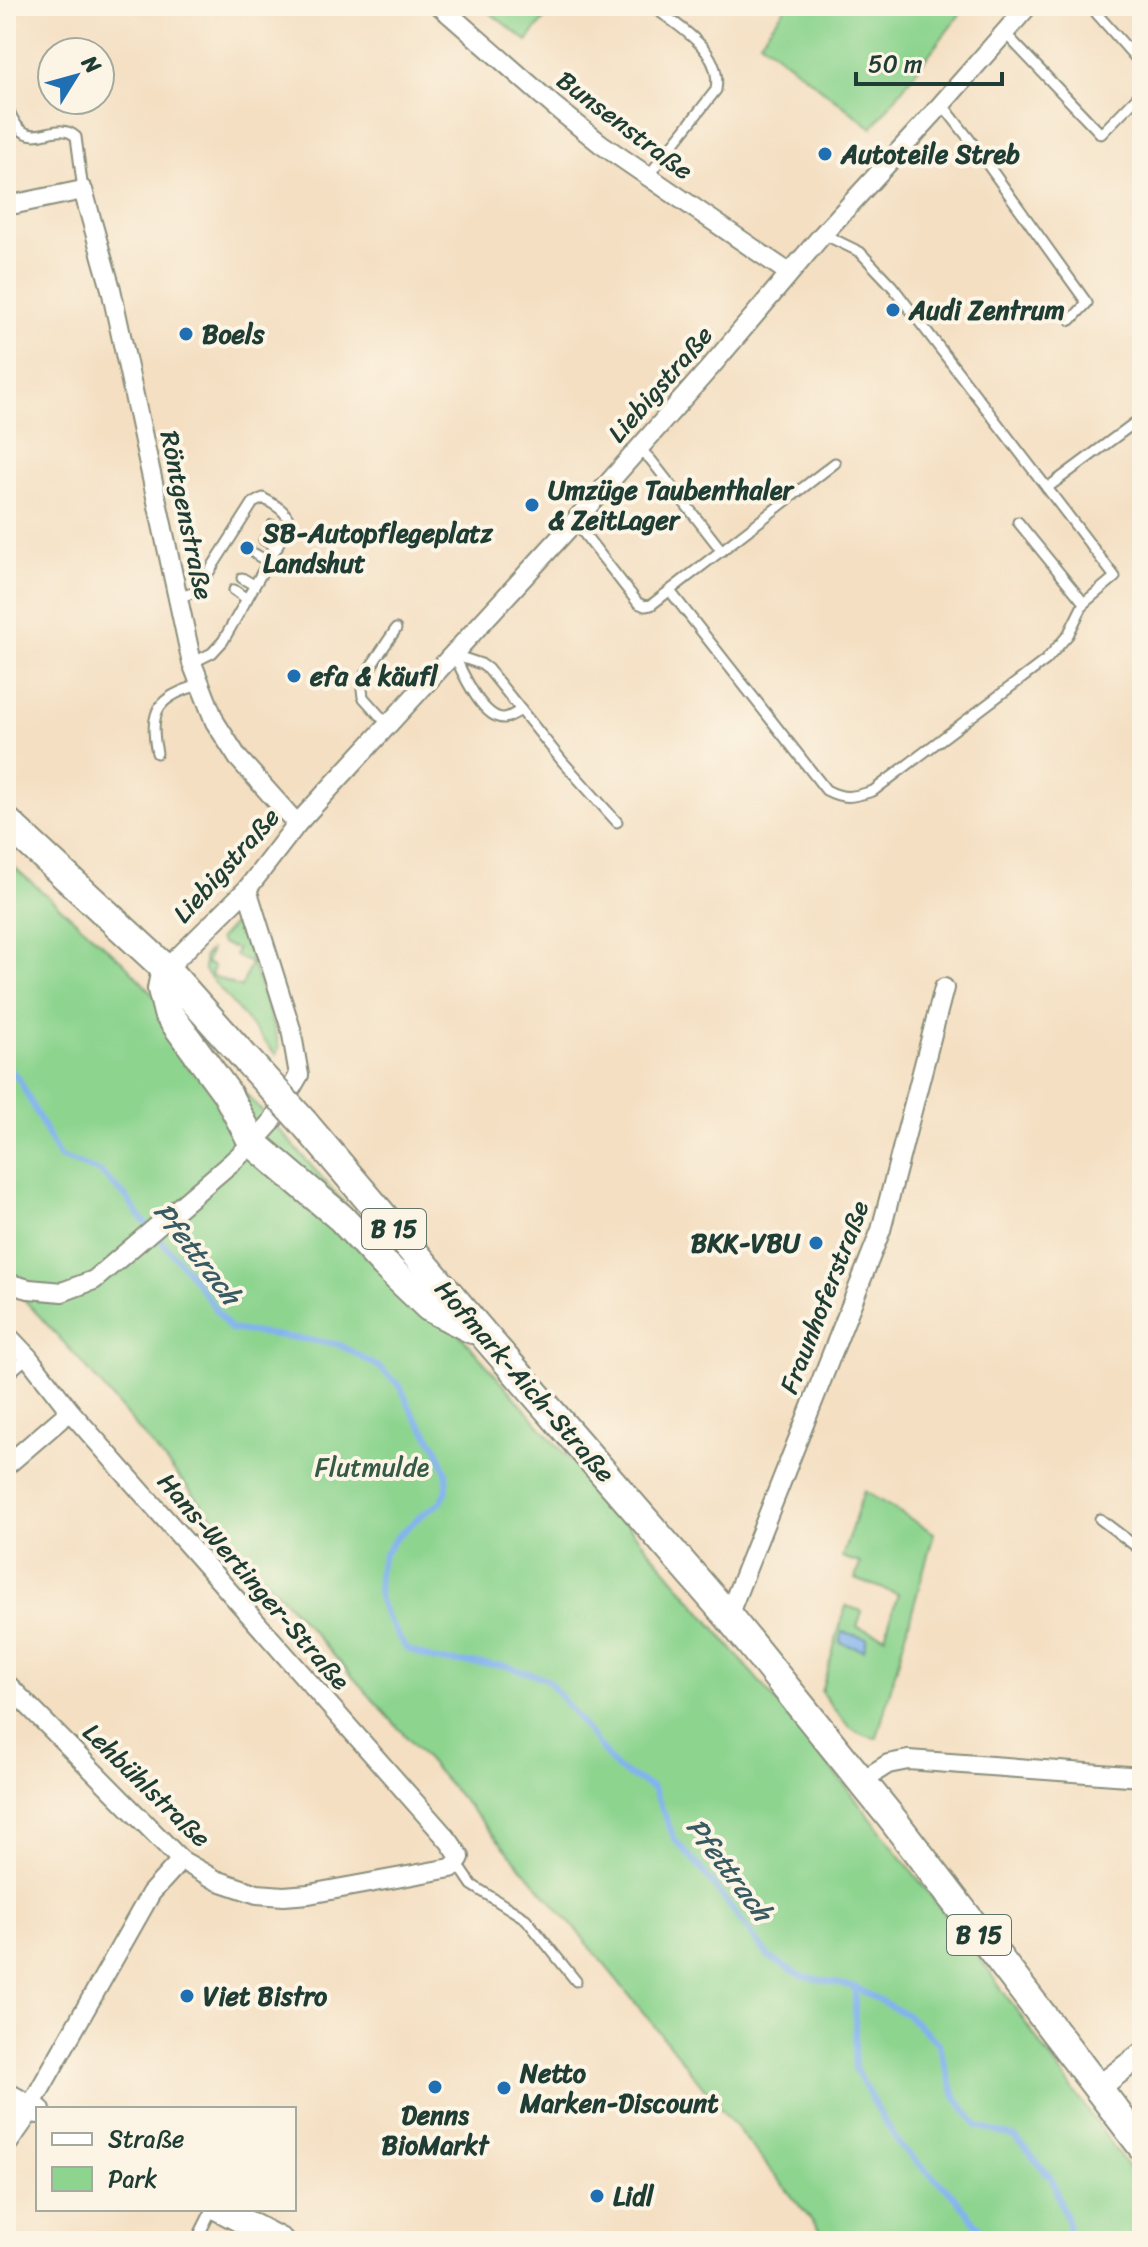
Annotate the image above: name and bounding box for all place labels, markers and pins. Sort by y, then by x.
place label: Autoteile Streb [840,131,1020,177]
marker: Autoteile Streb [816,145,834,163]
place label: Audi Zentrum [908,287,1065,333]
marker: Audi Zentrum [884,301,902,319]
place label: Boels [202,311,265,357]
marker: Boels [177,325,195,343]
place label: Umzüge Taubenthaler & ZeitLager [548,467,796,543]
marker: Umzüge Taubenthaler & ZeitLager [523,496,541,514]
place label: SB-Autopflegeplatz Landshut [262,510,494,586]
marker: SB-Autopflegeplatz Landshut [238,539,256,557]
place label: efa & käufl [309,653,439,699]
marker: efa & käufl [285,667,303,685]
place label: BKK-VBU [691,1220,802,1266]
marker: BKK-VBU [807,1234,825,1252]
place label: Viet Bistro [203,1973,328,2019]
marker: Viet Bistro [178,1987,196,2005]
place label: Netto Marken-Discount [519,2050,719,2126]
marker: Denns BioMarkt [426,2078,444,2096]
marker: Netto Marken-Discount [495,2079,513,2097]
place label: Denns BioMarkt [381,2092,490,2168]
place label: Lidl [613,2173,655,2219]
marker: Lidl [588,2187,606,2205]

